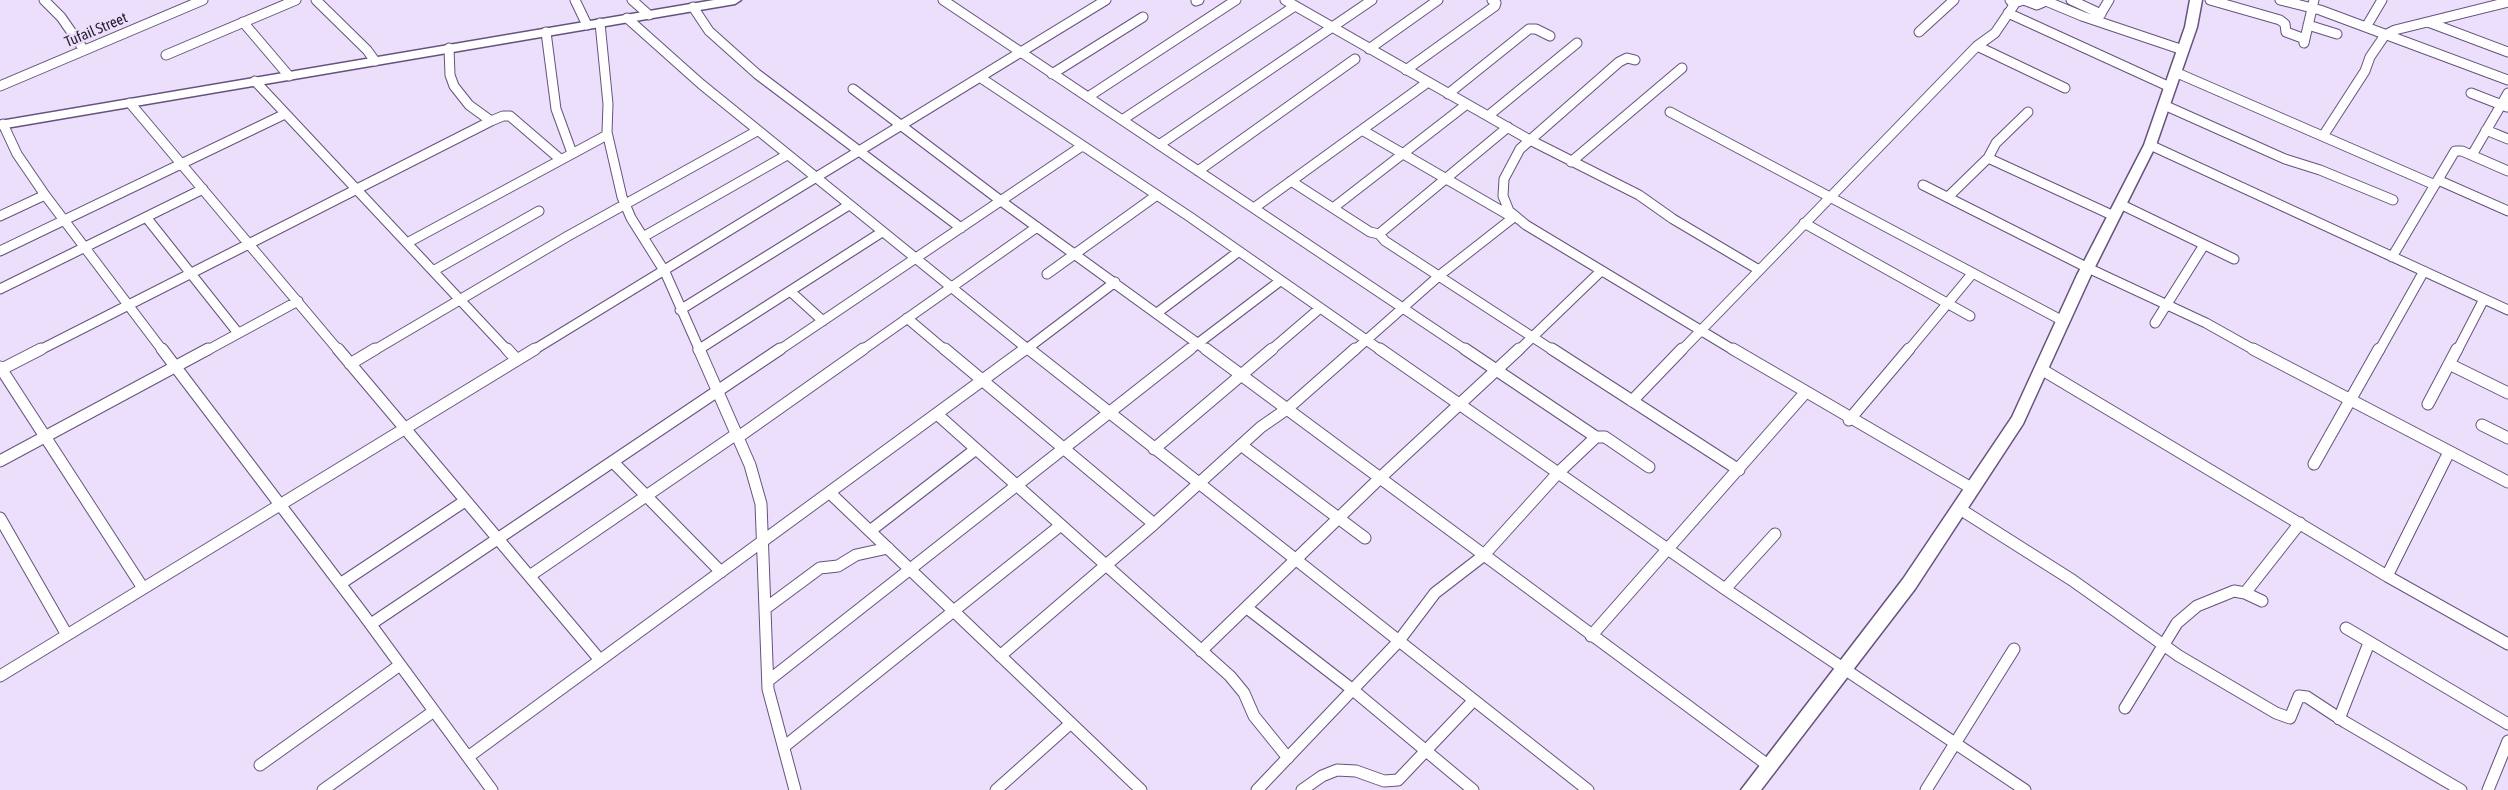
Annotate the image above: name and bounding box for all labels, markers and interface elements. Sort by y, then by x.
street label: Tufail Street [62,9,130,51]

